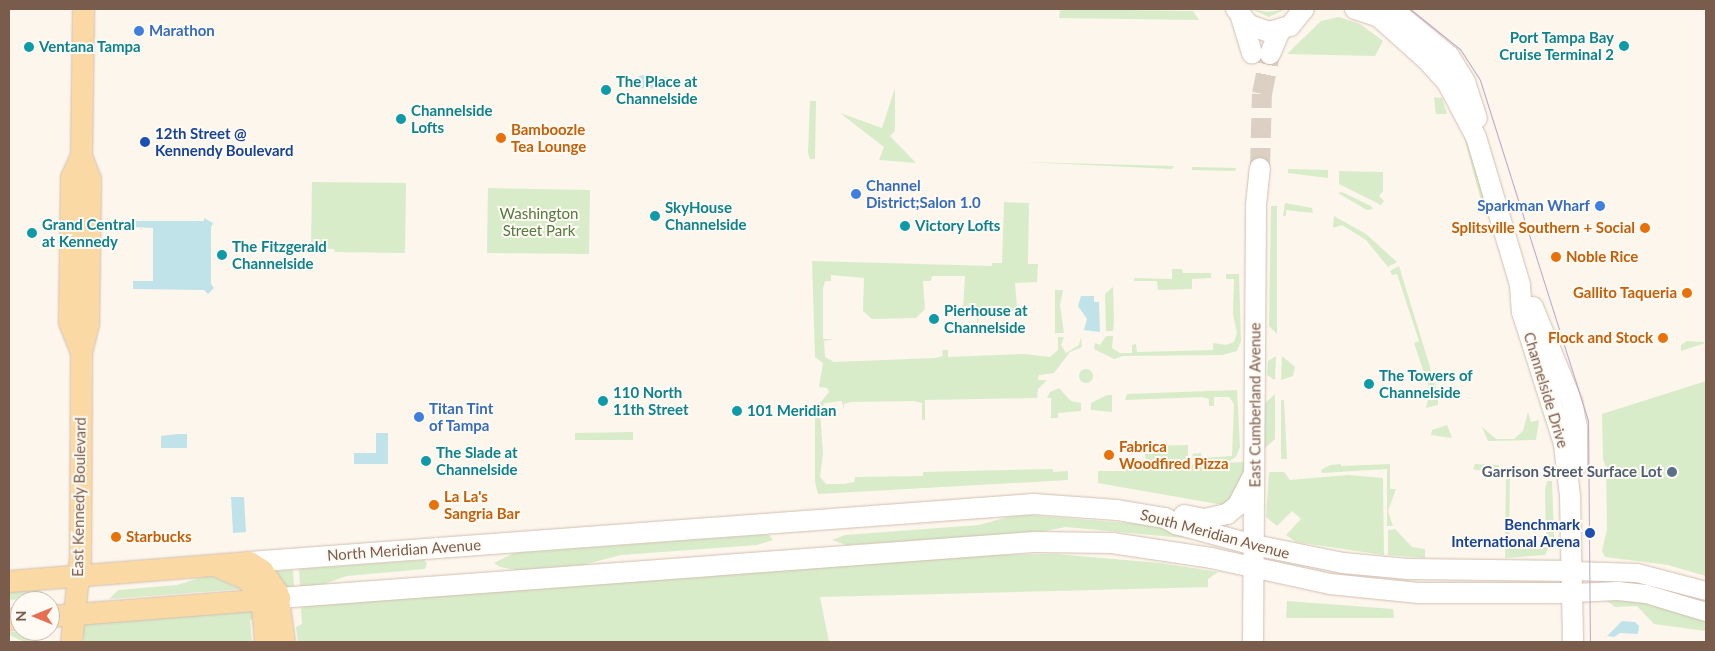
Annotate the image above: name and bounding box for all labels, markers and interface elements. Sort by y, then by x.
place label: Marathon [149,22,215,40]
marker: Marathon [133,25,145,37]
place label: Port Tampa Bay Cruise Terminal 2 [1499,28,1614,63]
place label: Ventana Tampa [39,38,141,56]
marker: Port Tampa Bay Cruise Terminal 2 [1618,40,1630,52]
marker: Ventana Tampa [23,41,35,53]
place label: The Place at Channelside [616,72,698,107]
marker: The Place at Channelside [600,84,612,96]
place label: Channelside Lofts [411,101,493,136]
marker: Channelside Lofts [395,113,407,125]
place label: Bamboozle Tea Lounge [511,120,586,155]
place label: 12th Street @ Kennendy Boulevard [155,124,294,159]
marker: Bamboozle Tea Lounge [495,132,507,144]
marker: 12th Street @ Kennendy Boulevard [139,136,151,148]
place label: Channel District;Salon 1.0 [866,176,981,211]
marker: Channel District;Salon 1.0 [850,188,862,200]
place label: Sparkman Wharf [1477,197,1590,215]
place label: SkyHouse Channelside [665,198,747,233]
marker: Sparkman Wharf [1594,200,1606,212]
park label: Washington Street Park [500,204,578,239]
marker: SkyHouse Channelside [649,210,661,222]
place label: Grand Central at Kennedy [42,215,135,250]
place label: Victory Lofts [915,217,1001,235]
place label: Splitsville Southern + Social [1451,219,1635,237]
marker: Victory Lofts [899,220,911,232]
marker: Splitsville Southern + Social [1639,222,1651,234]
marker: Grand Central at Kennedy [26,227,38,239]
place label: The Fitzgerald Channelside [232,237,327,272]
place label: Noble Rice [1566,248,1638,266]
marker: The Fitzgerald Channelside [216,249,228,261]
marker: Noble Rice [1550,251,1562,263]
place label: Gallito Taqueria [1573,284,1677,302]
marker: Gallito Taqueria [1681,287,1693,299]
place label: Pierhouse at Channelside [944,301,1028,336]
marker: Pierhouse at Channelside [928,313,940,325]
street label: East Cumberland Avenue [1246,322,1264,488]
place label: Flock and Stock [1548,329,1653,347]
street label: Channelside Drive [1520,330,1572,450]
marker: Flock and Stock [1657,332,1669,344]
place label: The Towers of Channelside [1379,366,1473,401]
marker: The Towers of Channelside [1363,378,1375,390]
place label: 110 North 11th Street [613,383,688,418]
marker: 110 North 11th Street [597,395,609,407]
place label: Titan Tint of Tampa [429,399,494,434]
place label: 101 Meridian [747,402,836,420]
marker: 101 Meridian [731,405,743,417]
marker: Titan Tint of Tampa [413,411,425,423]
street label: East Kennedy Boulevard [69,417,89,577]
place label: Fabrica Woodfired Pizza [1119,437,1229,472]
place label: The Slade at Channelside [436,443,518,478]
marker: Fabrica Woodfired Pizza [1103,449,1115,461]
marker: The Slade at Channelside [420,455,432,467]
place label: Garrison Street Surface Lot [1482,463,1662,481]
marker: Garrison Street Surface Lot [1666,466,1678,478]
place label: La La's Sangria Bar [444,487,520,522]
marker: La La's Sangria Bar [428,499,440,511]
street label: South Meridian Avenue [1138,505,1292,563]
place label: Benchmark International Arena [1451,515,1580,550]
marker: Benchmark International Arena [1584,527,1596,539]
place label: Starbucks [126,528,191,546]
marker: Starbucks [110,531,122,543]
street label: North Meridian Avenue [326,536,482,564]
north arrow [10,591,60,641]
text: N [12,611,29,621]

